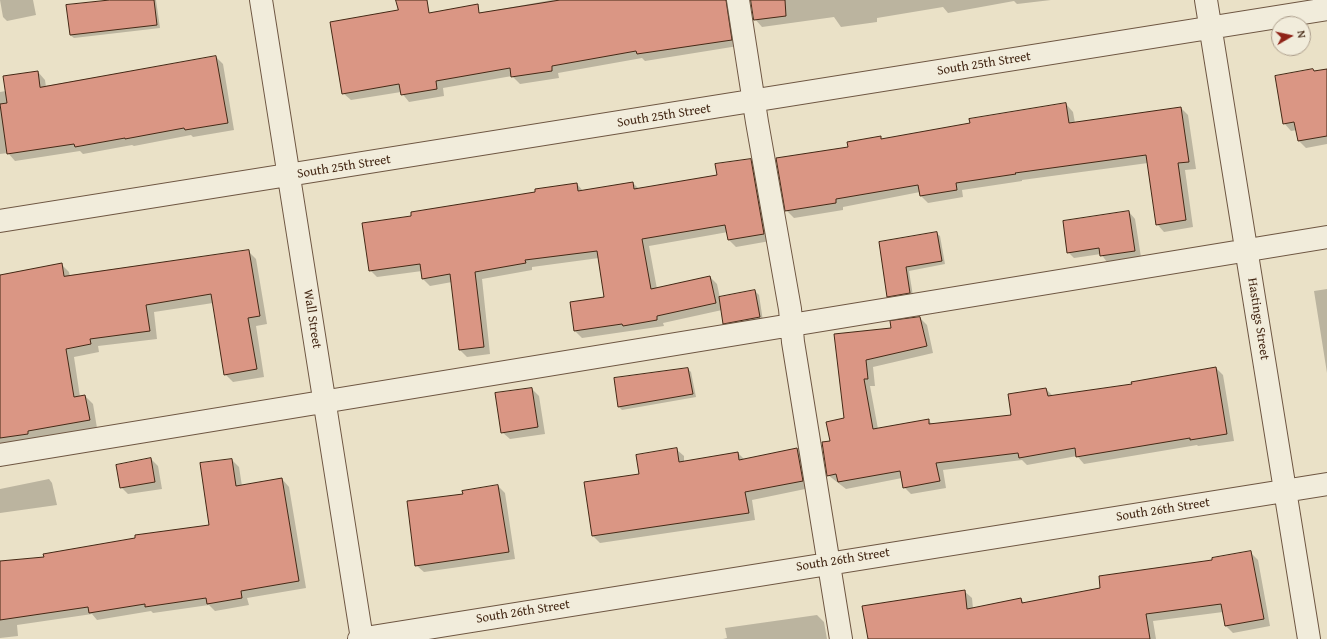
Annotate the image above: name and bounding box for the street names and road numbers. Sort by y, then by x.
street label: South 25th Street [936,49,1032,79]
street label: South 25th Street [616,101,712,131]
street label: South 25th Street [296,152,392,182]
street label: Hastings Street [1244,277,1272,361]
street label: Wall Street [300,288,324,350]
street label: South 26th Street [1115,495,1211,525]
street label: South 26th Street [795,545,891,575]
street label: South 26th Street [475,597,571,627]

